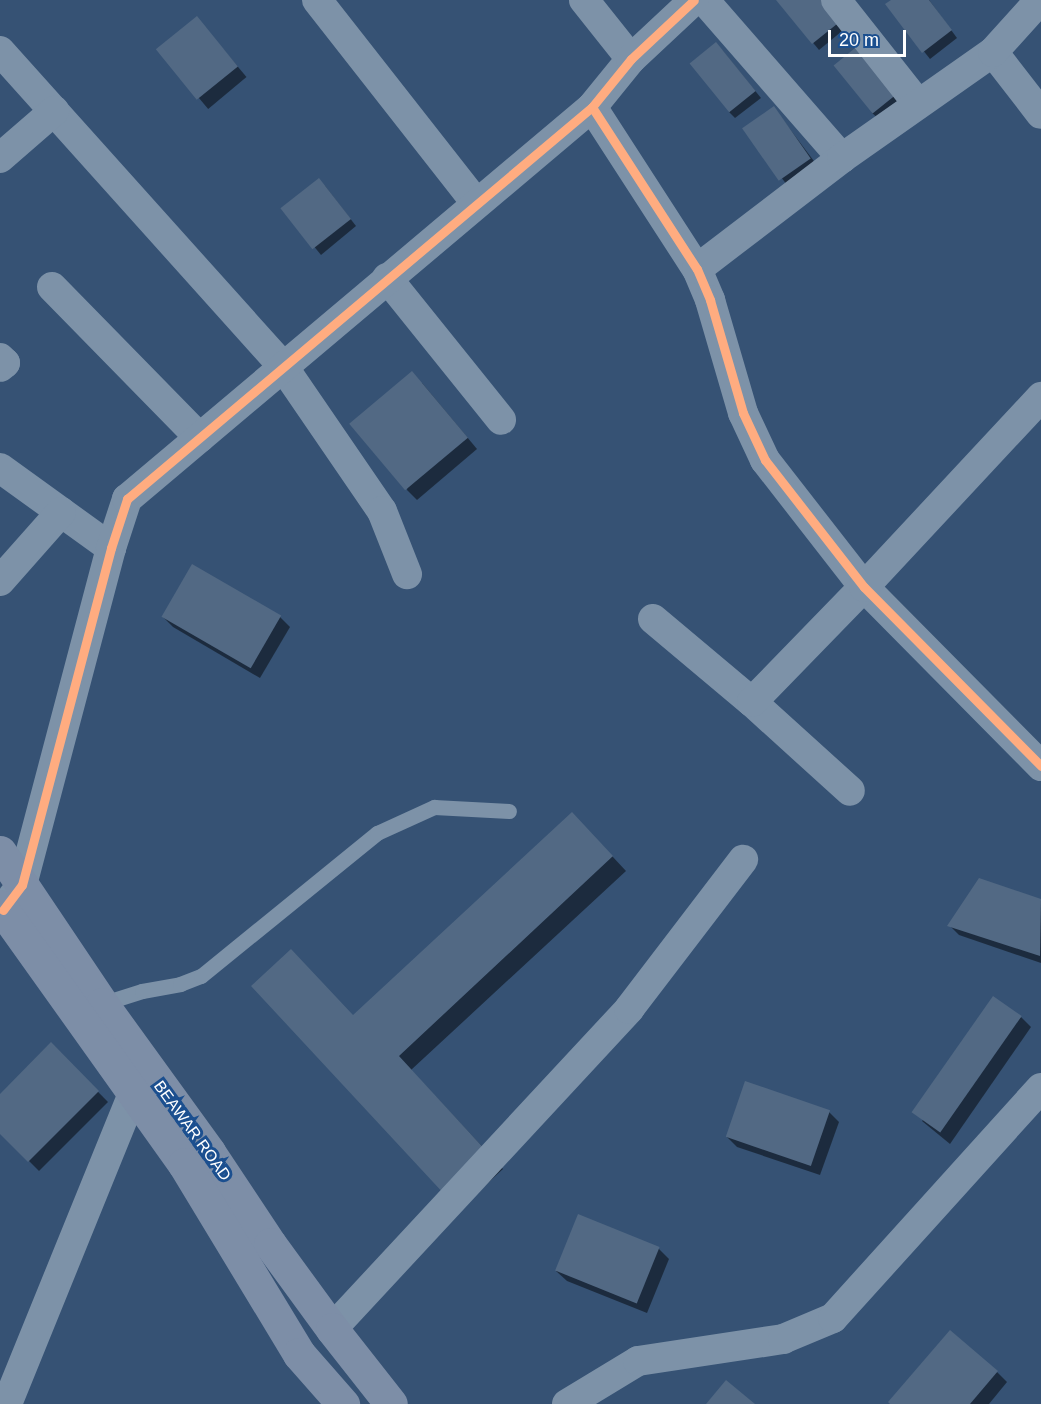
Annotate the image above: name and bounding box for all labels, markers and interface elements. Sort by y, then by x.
scale bar [831,18,909,56]
text: 20 m [839,30,879,50]
street label: BEAWAR ROAD [149,1077,235,1185]

